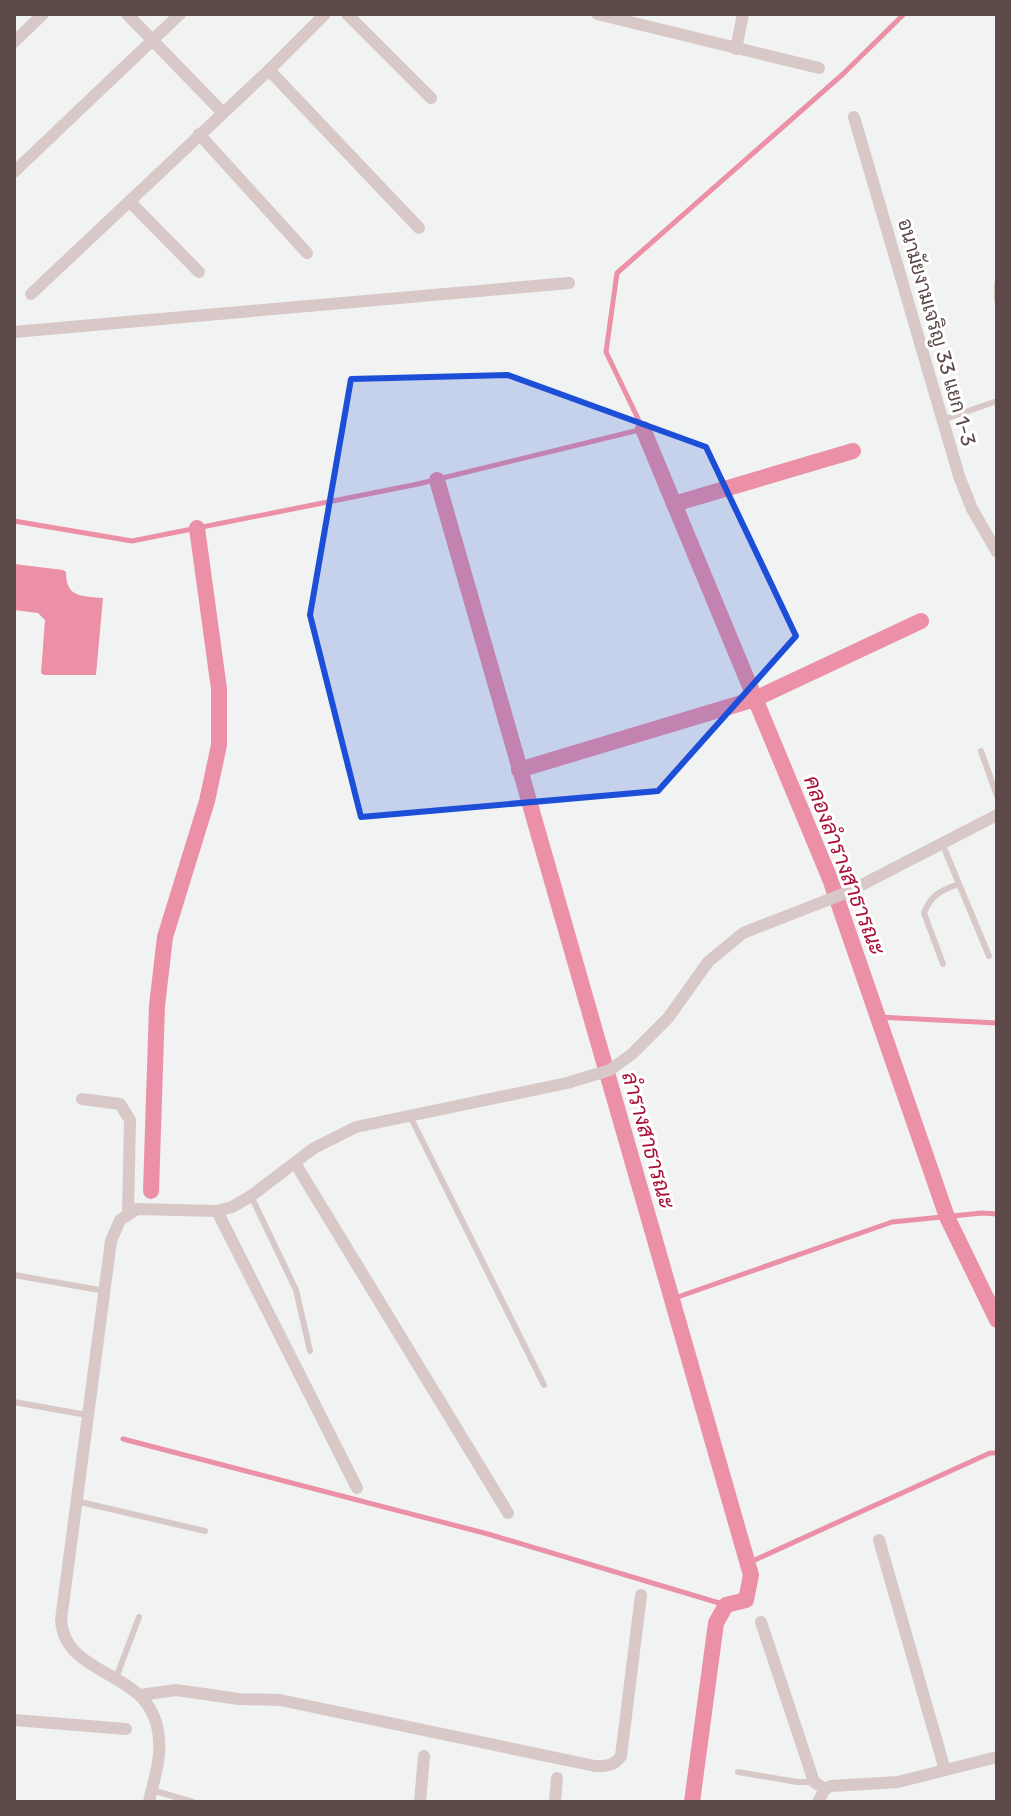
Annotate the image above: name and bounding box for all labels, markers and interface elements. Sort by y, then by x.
street label: อนามัยงามเจริญ 33 แยก 1-3 [893,215,981,449]
water label: คลองลำรางสาธารณะ [798,771,891,959]
water label: ลำรางสาธารณะ [616,1068,681,1212]

